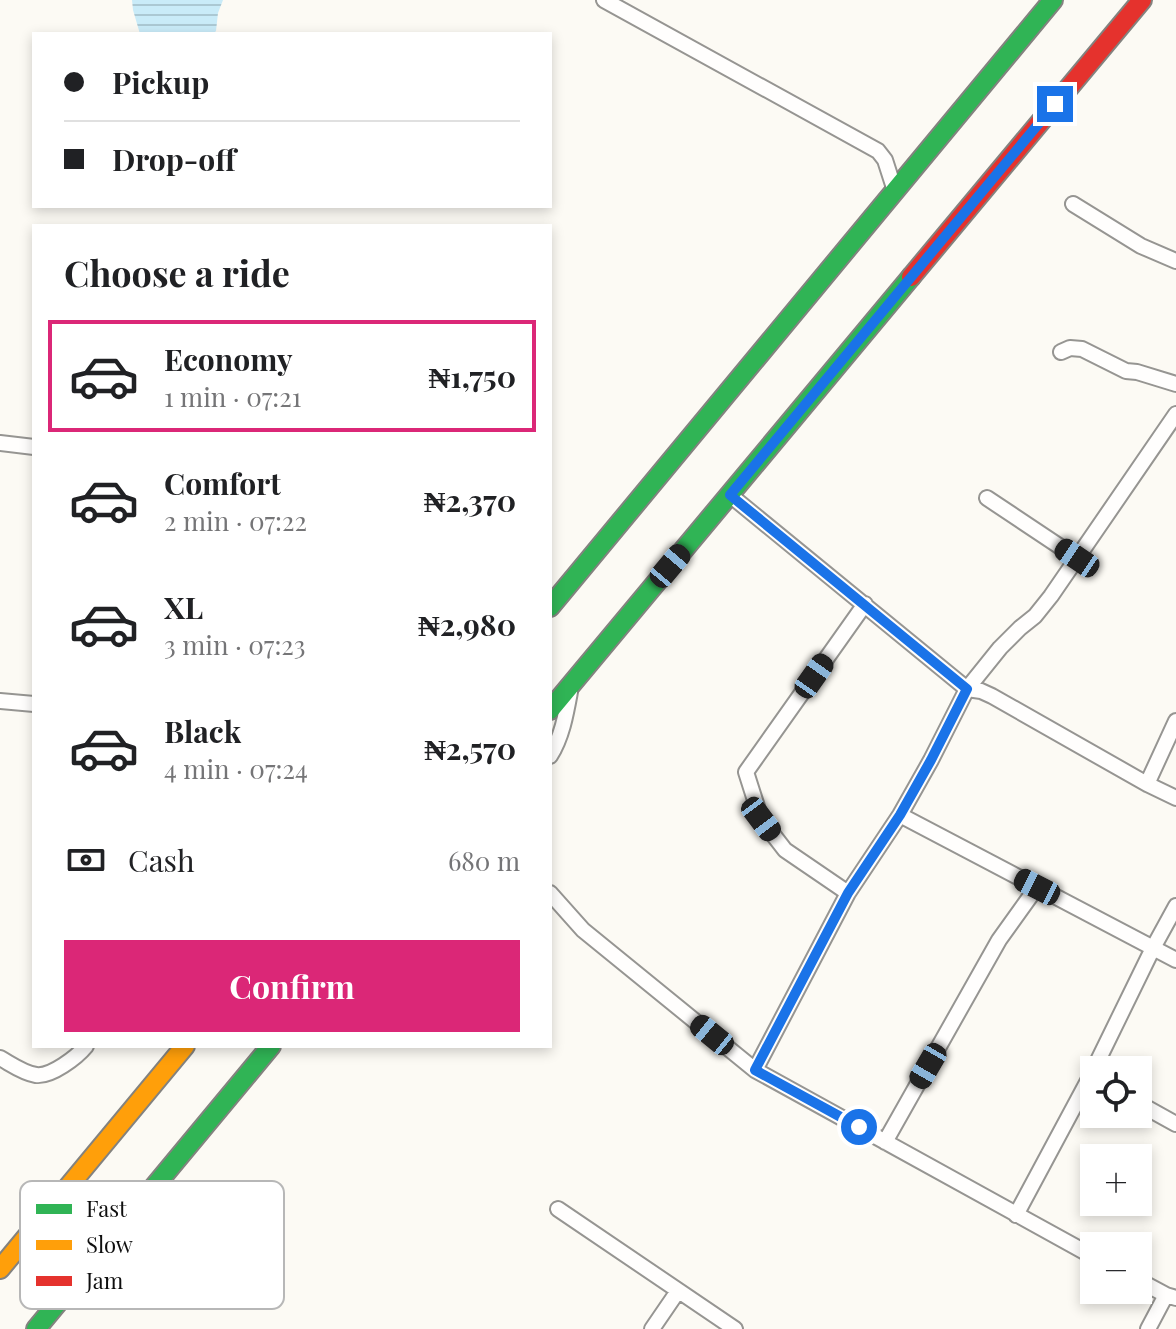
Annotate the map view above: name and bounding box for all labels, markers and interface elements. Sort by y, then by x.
text: Pickup [112,62,209,102]
route end [1037,86,1073,122]
text: Drop-off [112,139,236,179]
text: Choose a ride [64,248,290,296]
text: Economy [164,339,293,379]
icon: car [68,340,140,412]
text: ₦1,750 [429,356,516,396]
text: 1 min · 07:21 [164,379,301,414]
text: Comfort [164,463,281,503]
icon: car [68,464,140,536]
text: ₦2,370 [424,480,516,520]
text: 2 min · 07:22 [164,503,307,538]
car [1050,535,1104,581]
car [645,540,695,592]
text: XL [164,587,203,627]
icon: car [68,588,140,660]
text: ₦2,980 [418,604,516,644]
text: 3 min · 07:23 [164,627,306,662]
car [790,649,838,703]
text: Black [164,711,241,751]
icon: car [68,712,140,784]
text: ₦2,570 [424,728,516,768]
text: 4 min · 07:24 [164,751,308,786]
car [737,793,785,845]
icon: cash [64,838,108,882]
text: Cash [128,840,195,880]
text: 680 m [448,843,520,878]
car [1010,865,1064,909]
button: Confirm [64,940,520,1032]
car [686,1011,738,1059]
car [906,1039,950,1093]
map controls [1080,1056,1152,1304]
button: locate [1080,1056,1152,1128]
route start [841,1109,877,1145]
button: + [1080,1144,1152,1216]
legend [20,1181,284,1309]
text: Fast [86,1193,128,1223]
text: Slow [86,1229,133,1259]
button: − [1080,1232,1152,1304]
text: Jam [85,1265,124,1295]

